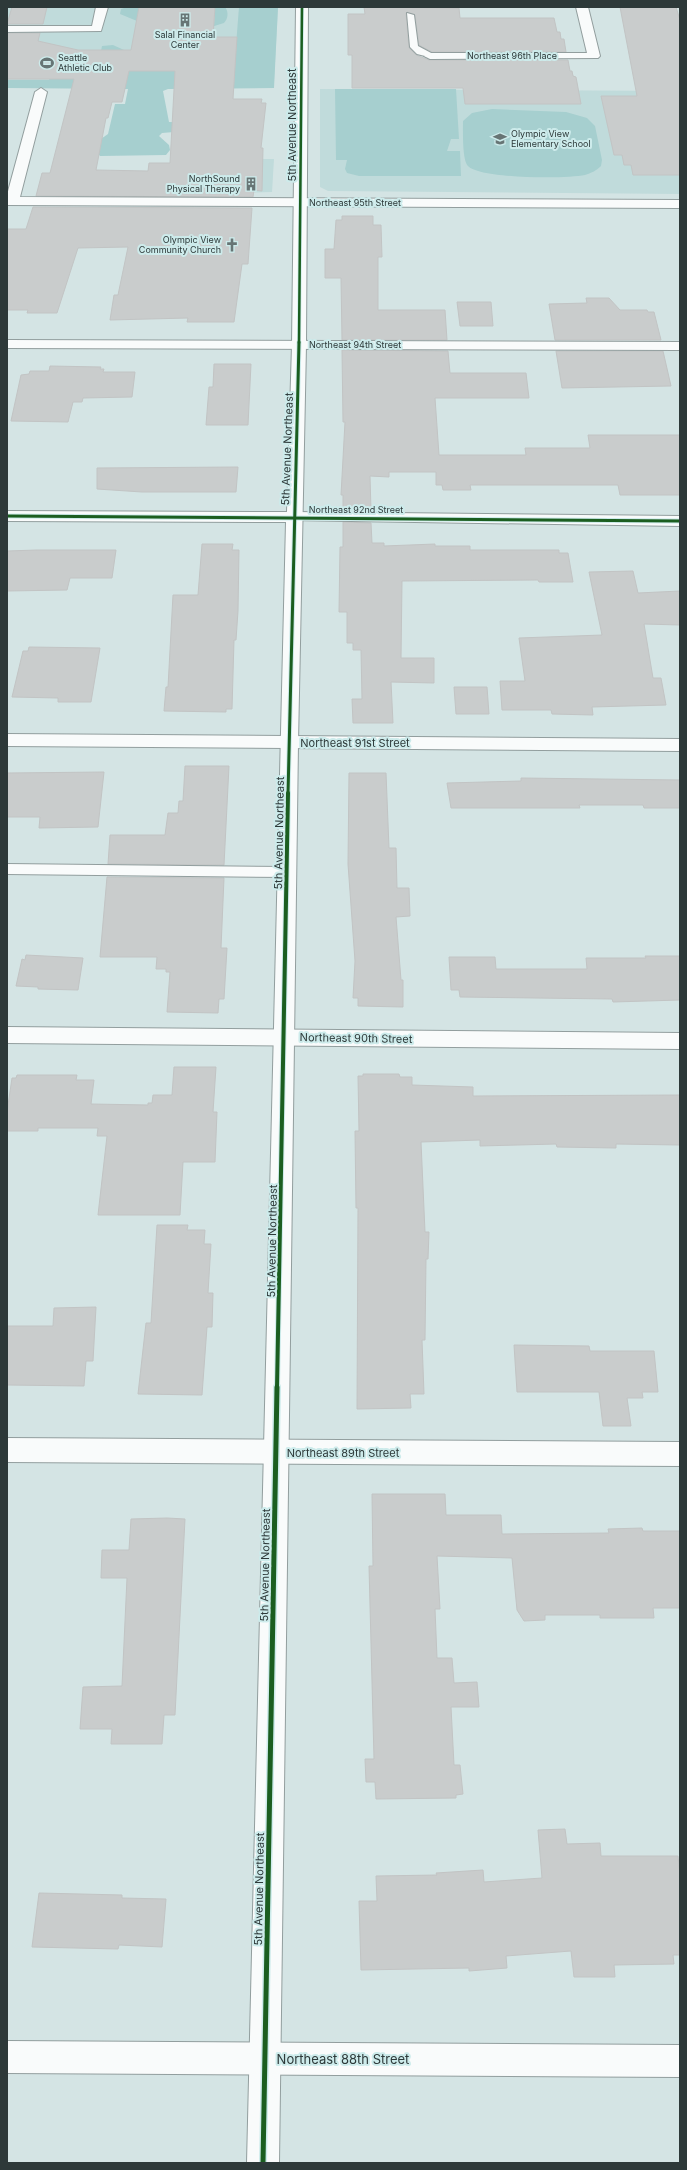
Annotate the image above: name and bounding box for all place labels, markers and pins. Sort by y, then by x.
building icon: Salal Financial Center [177,12,193,28]
place label: Salal Financial Center [155,29,215,50]
place label: Seattle Athletic Club [58,52,113,73]
sports icon: Seattle Athletic Club [39,55,55,71]
place label: Olympic View Elementary School [511,128,591,149]
school or university icon: Olympic View Elementary School [492,131,508,147]
place label: NorthSound Physical Therapy [167,173,240,194]
building icon: NorthSound Physical Therapy [243,176,259,192]
place label: Olympic View Community Church [139,234,222,255]
church icon: Olympic View Community Church [224,237,240,253]

